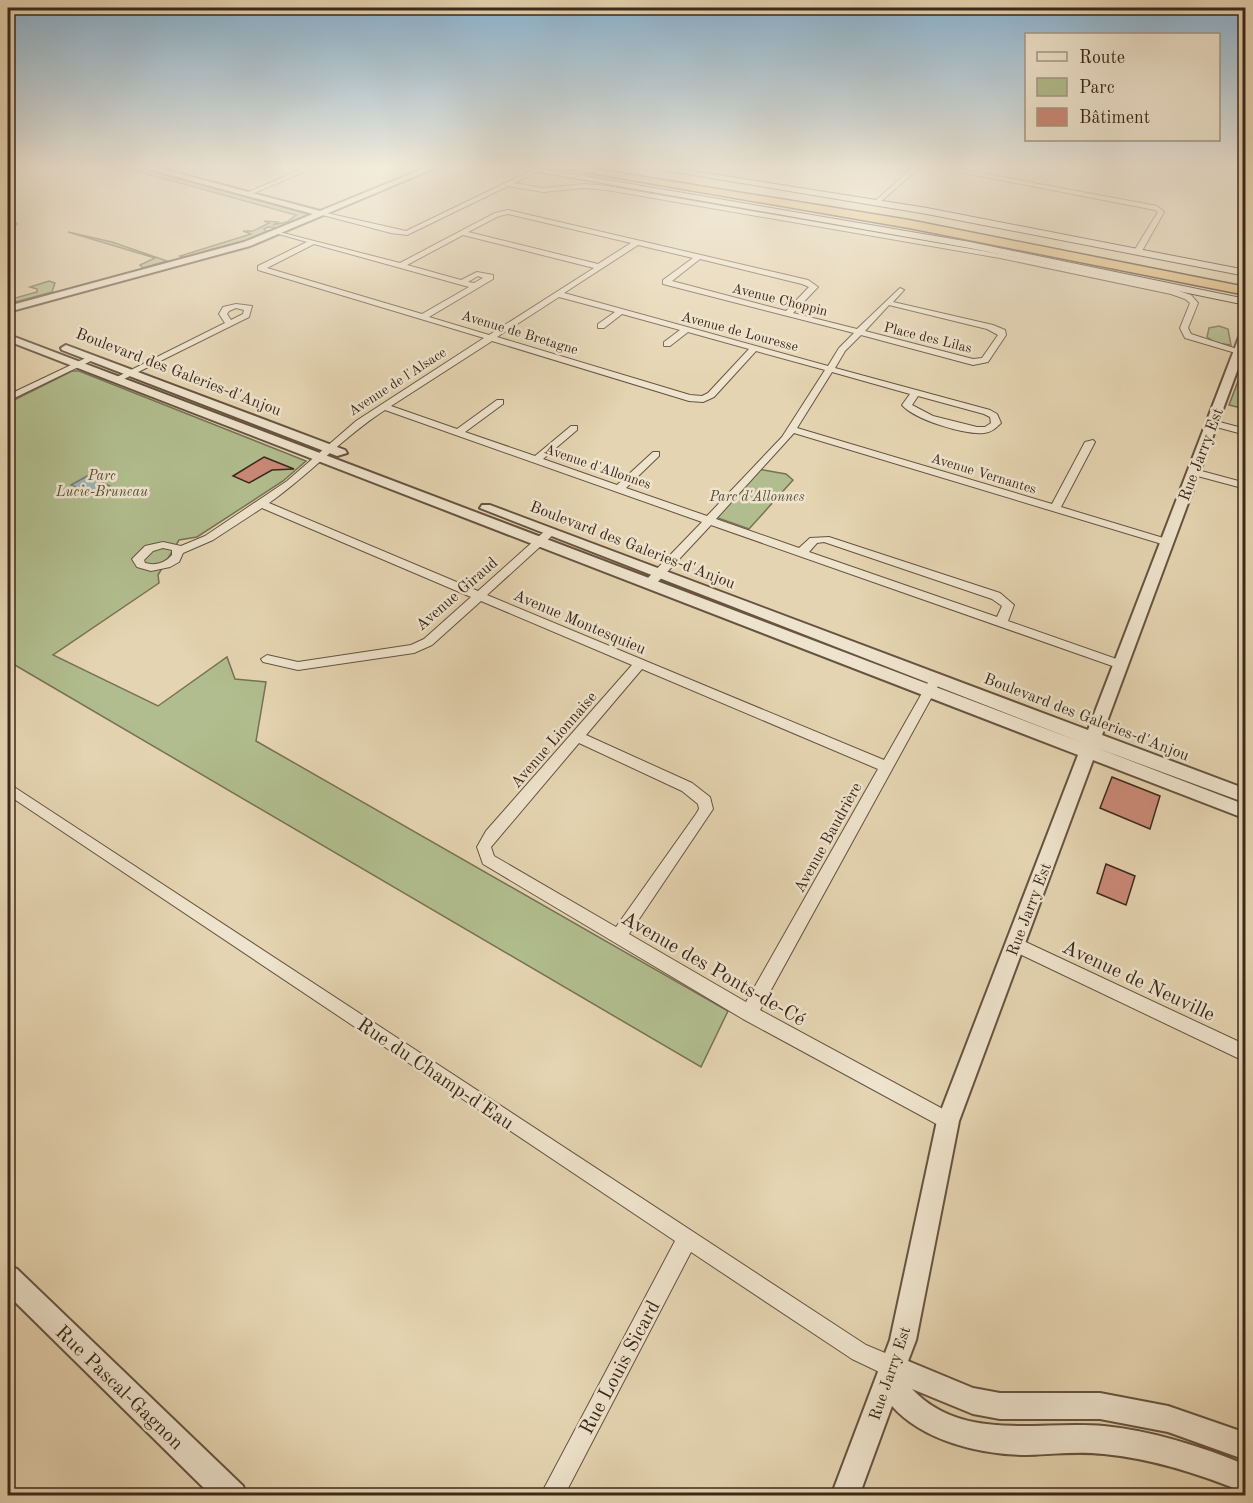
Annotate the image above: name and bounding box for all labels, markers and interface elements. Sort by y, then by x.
legend [1025,33,1220,141]
text: Route [1079,49,1125,67]
text: Parc [1079,79,1115,97]
text: Bâtiment [1079,109,1150,127]
street label: Avenue Choppin [730,281,830,319]
street label: Avenue de Bretagne [460,309,580,357]
street label: Avenue de Louresse [680,310,800,354]
street label: Place des Lilas [882,320,973,356]
street label: Boulevard des Galeries-d'Anjou [73,326,284,420]
street label: Avenue de l'Alsace [346,345,449,419]
street label: Rue Jarry Est [1177,406,1227,503]
street label: Avenue d'Allonnes [542,442,653,492]
street label: Avenue Vernantes [929,451,1038,497]
park label: Parc Lucie-Bruneau [55,469,148,499]
park label: Parc d'Allonnes [708,490,805,504]
street label: Boulevard des Galeries-d'Anjou [527,499,738,593]
street label: Avenue Giraud [413,555,501,634]
street label: Avenue Montesquieu [511,588,648,658]
street label: Boulevard des Galeries-d'Anjou [981,671,1192,765]
street label: Avenue Lionnaise [508,689,601,792]
street label: Avenue Baudrière [792,780,866,896]
street label: Rue Jarry Est [1005,861,1055,958]
street label: Avenue des Ponts-de-Cé [617,909,809,1031]
street label: Avenue de Neuville [1059,938,1217,1026]
street label: Rue du Champ-d'Eau [353,1015,517,1135]
street label: Rue Louis Sicard [577,1298,664,1438]
street label: Rue Pascal-Gagnon [51,1323,187,1454]
street label: Rue Jarry Est [867,1324,915,1423]

